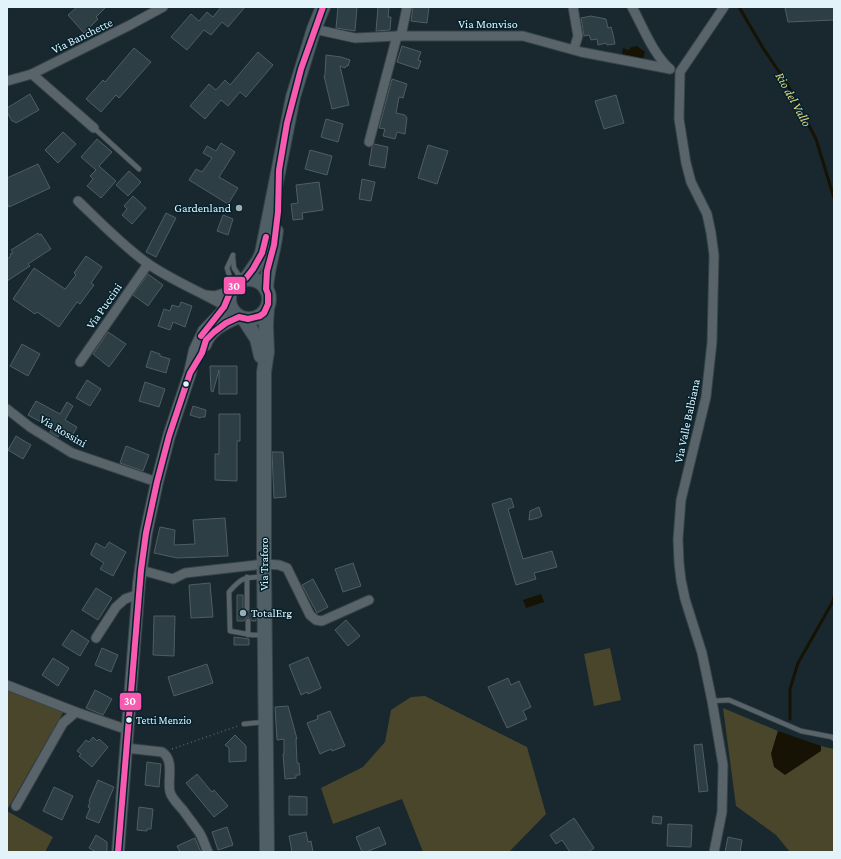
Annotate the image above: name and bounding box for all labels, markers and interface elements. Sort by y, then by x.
street label: Via Banchette [49,15,115,57]
street label: Via Monviso [458,17,518,31]
water label: Rio del Vallo [772,69,815,130]
place label: Gardenland [174,201,232,215]
marker: Gardenland [234,203,244,213]
line badge: 30 [223,276,246,295]
street label: Via Puccini [83,280,125,332]
text: 30 [228,280,240,292]
street label: Via Valle Balbiana [671,377,703,464]
unlabelled marker [181,379,191,389]
street label: Via Rossini [37,412,89,450]
street label: Via Traforo [257,537,271,591]
place label: TotalErg [251,606,292,620]
marker: TotalErg [238,608,248,618]
line badge: 30 [119,692,142,711]
text: 30 [124,695,136,707]
place label: Tetti Menzio [136,714,192,726]
marker: Tetti Menzio [124,715,134,725]

